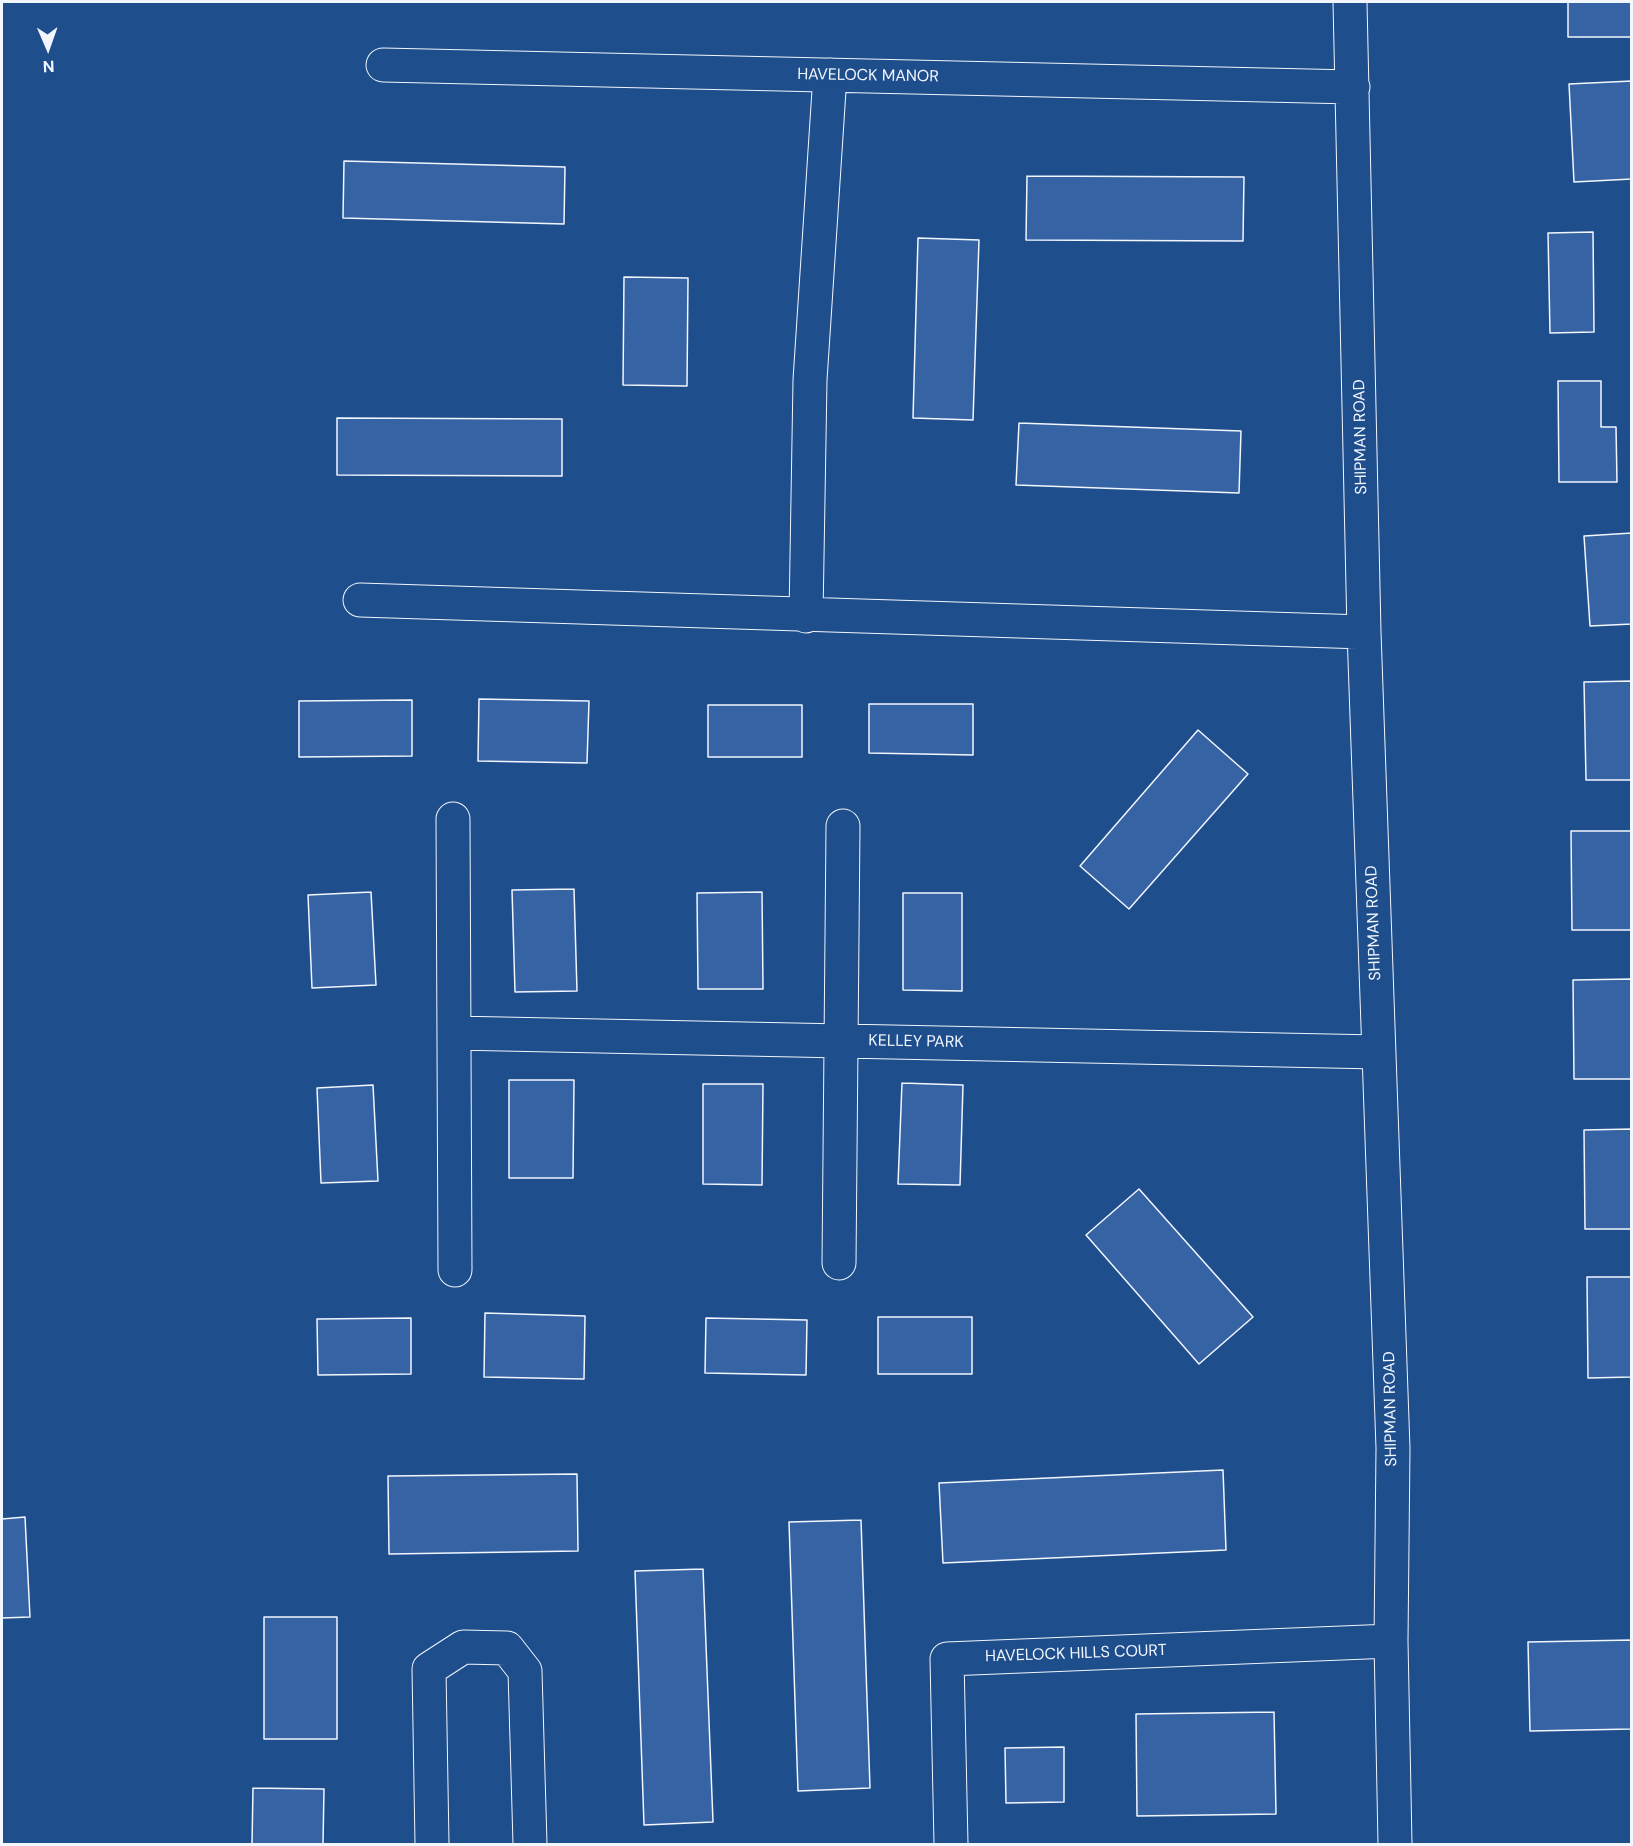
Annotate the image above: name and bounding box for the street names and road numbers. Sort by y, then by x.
street label: HAVELOCK MANOR [797,65,939,87]
street label: SHIPMAN ROAD [1350,379,1372,495]
street label: SHIPMAN ROAD [1362,865,1386,981]
street label: KELLEY PARK [868,1032,964,1052]
street label: SHIPMAN ROAD [1380,1351,1402,1467]
street label: HAVELOCK HILLS COURT [985,1641,1167,1667]

